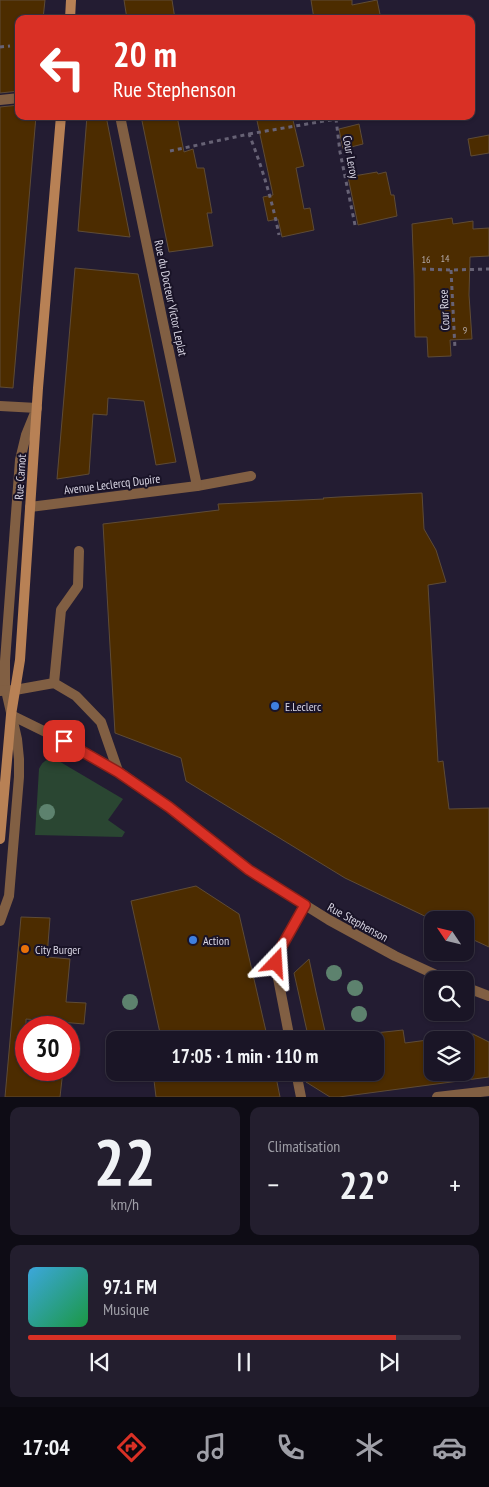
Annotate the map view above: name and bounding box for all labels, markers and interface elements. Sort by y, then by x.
text: 20 m [113,31,177,77]
icon: left [30,35,95,100]
text: Rue Stephenson [113,75,236,103]
street label: Cour Leroy [340,134,362,180]
street label: Rue du Docteur Victor Leplat [151,239,191,358]
house number: 14 [441,252,450,265]
house number: 16 [422,253,431,266]
street label: Cour Rose [435,289,453,331]
house number: 9 [463,324,467,337]
street label: Rue Carnot [11,453,29,500]
street label: Avenue Leclercq Dupire [63,471,161,497]
place label: E.Leclerc [285,699,322,714]
marker: E.Leclerc [269,700,281,712]
pin [43,720,85,762]
icon: arrive [50,727,78,755]
street label: Rue Stephenson [325,899,391,945]
north arrow [424,911,474,961]
map controls [424,911,474,1081]
place label: Action [203,933,229,948]
marker: Action [187,934,199,946]
position arrow [249,936,301,988]
place label: City Burger [35,942,81,957]
marker: City Burger [19,943,31,955]
button: search [424,971,474,1021]
speed limit sign: 30 [15,1016,80,1081]
button: layers [424,1031,474,1081]
text: 17:05 · 1 min · 110 m [172,1044,318,1068]
text: 22 [94,1119,156,1203]
text: Climatisation [268,1136,340,1156]
text: 22° [339,1160,389,1209]
text: − [268,1166,279,1203]
text: + [449,1166,461,1203]
text: km/h [111,1194,139,1214]
text: 97.1 FM [103,1275,157,1299]
text: Musique [103,1299,149,1319]
icon: previous [86,1348,114,1376]
icon: pause [230,1348,258,1376]
icon: next [375,1348,403,1376]
icon: directions [114,1430,149,1465]
icon: music [194,1430,229,1465]
icon: phone [273,1430,308,1465]
icon: climate [352,1430,387,1465]
icon: car [432,1430,467,1465]
text: 17:04 [22,1433,70,1461]

